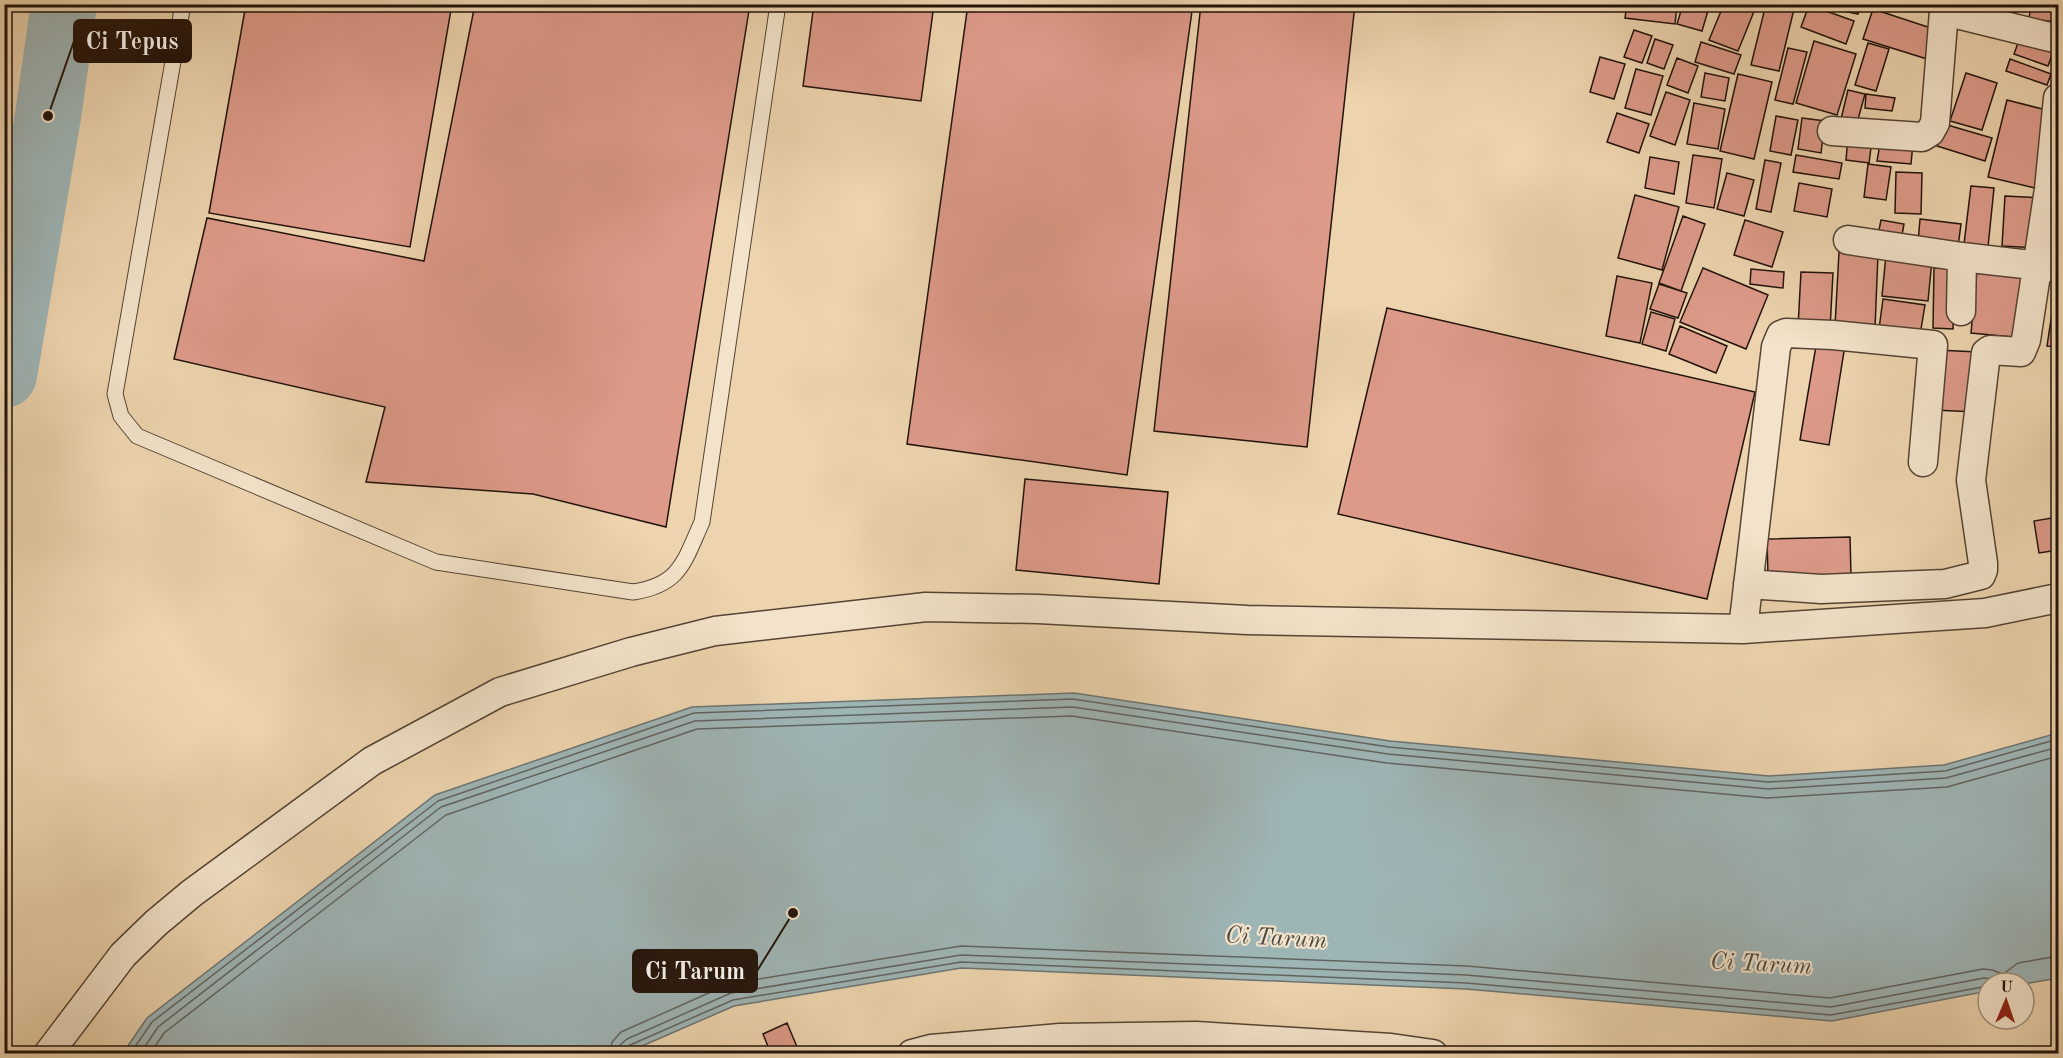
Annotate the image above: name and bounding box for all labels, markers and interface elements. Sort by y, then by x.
callout: Ci Tepus [74,20,191,62]
text: Ci Tepus [85,31,179,55]
water label: Ci Tarum [1224,924,1328,954]
callout: Ci Tarum [633,950,757,992]
water label: Ci Tarum [1709,950,1813,980]
text: Ci Tarum [645,961,745,985]
north arrow [1976,971,2036,1031]
text: U [2000,980,2013,996]

